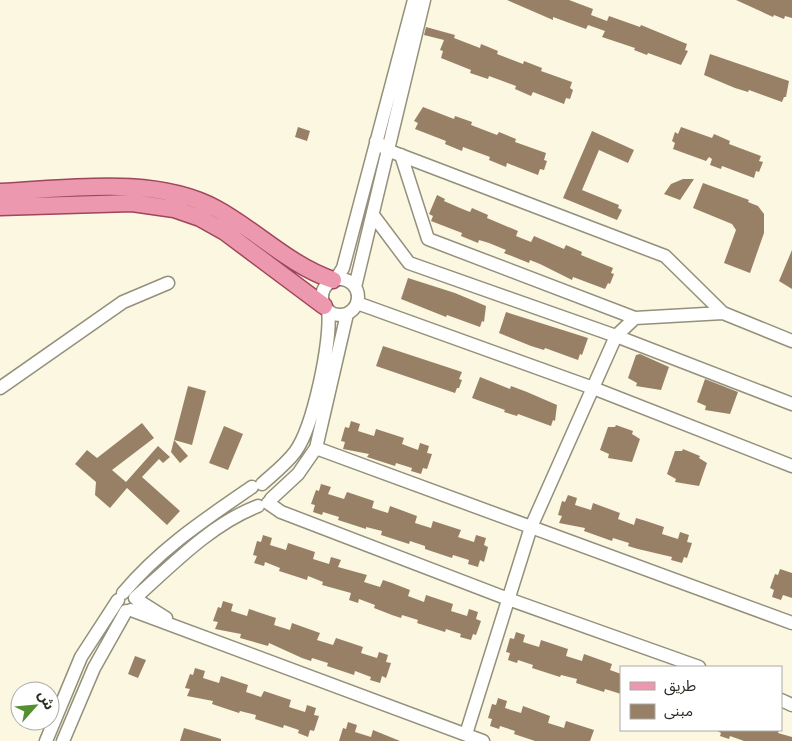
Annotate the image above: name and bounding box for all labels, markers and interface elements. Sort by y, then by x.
legend [620,666,782,731]
text: طريق [664,676,696,697]
north arrow [10,681,60,731]
text: ش [32,687,59,714]
text: مبنى [664,701,693,722]

